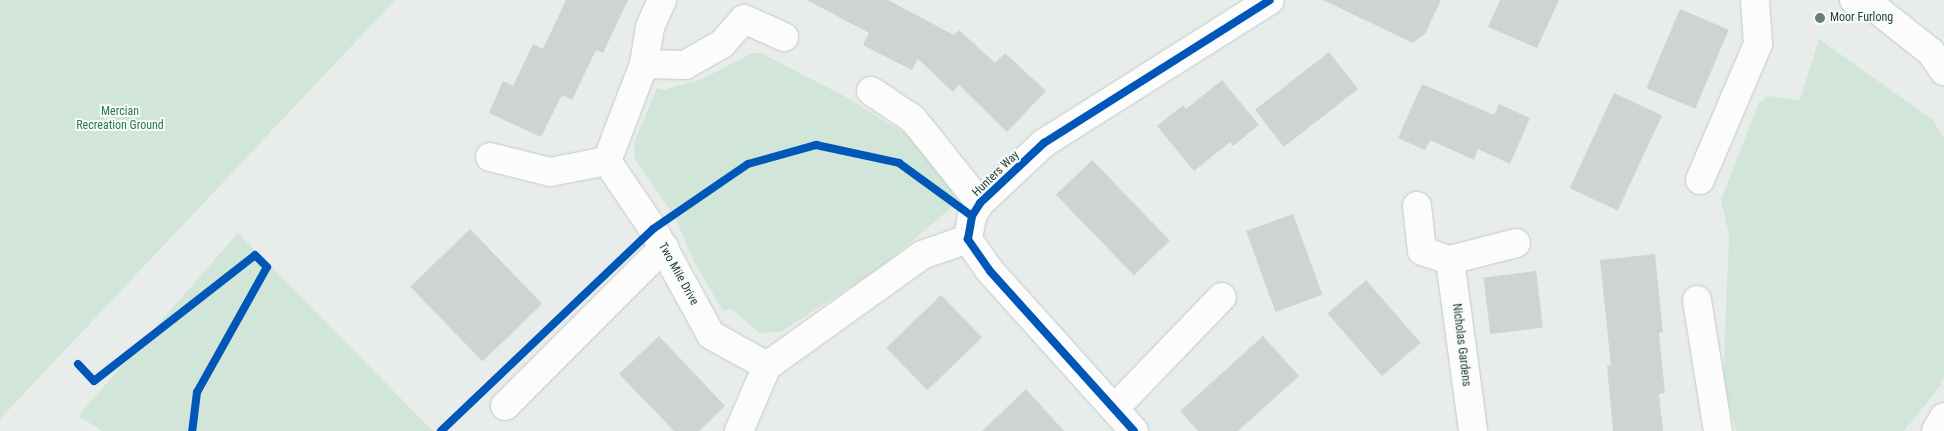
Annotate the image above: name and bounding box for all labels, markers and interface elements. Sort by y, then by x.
place label: Moor Furlong [1830,11,1893,25]
marker: Moor Furlong [1814,12,1826,24]
park label: Mercian Recreation Ground [76,105,164,133]
street label: Hunters Way [970,148,1022,200]
street label: Two Mile Drive [655,240,701,308]
street label: Nicholas Gardens [1449,303,1473,387]

